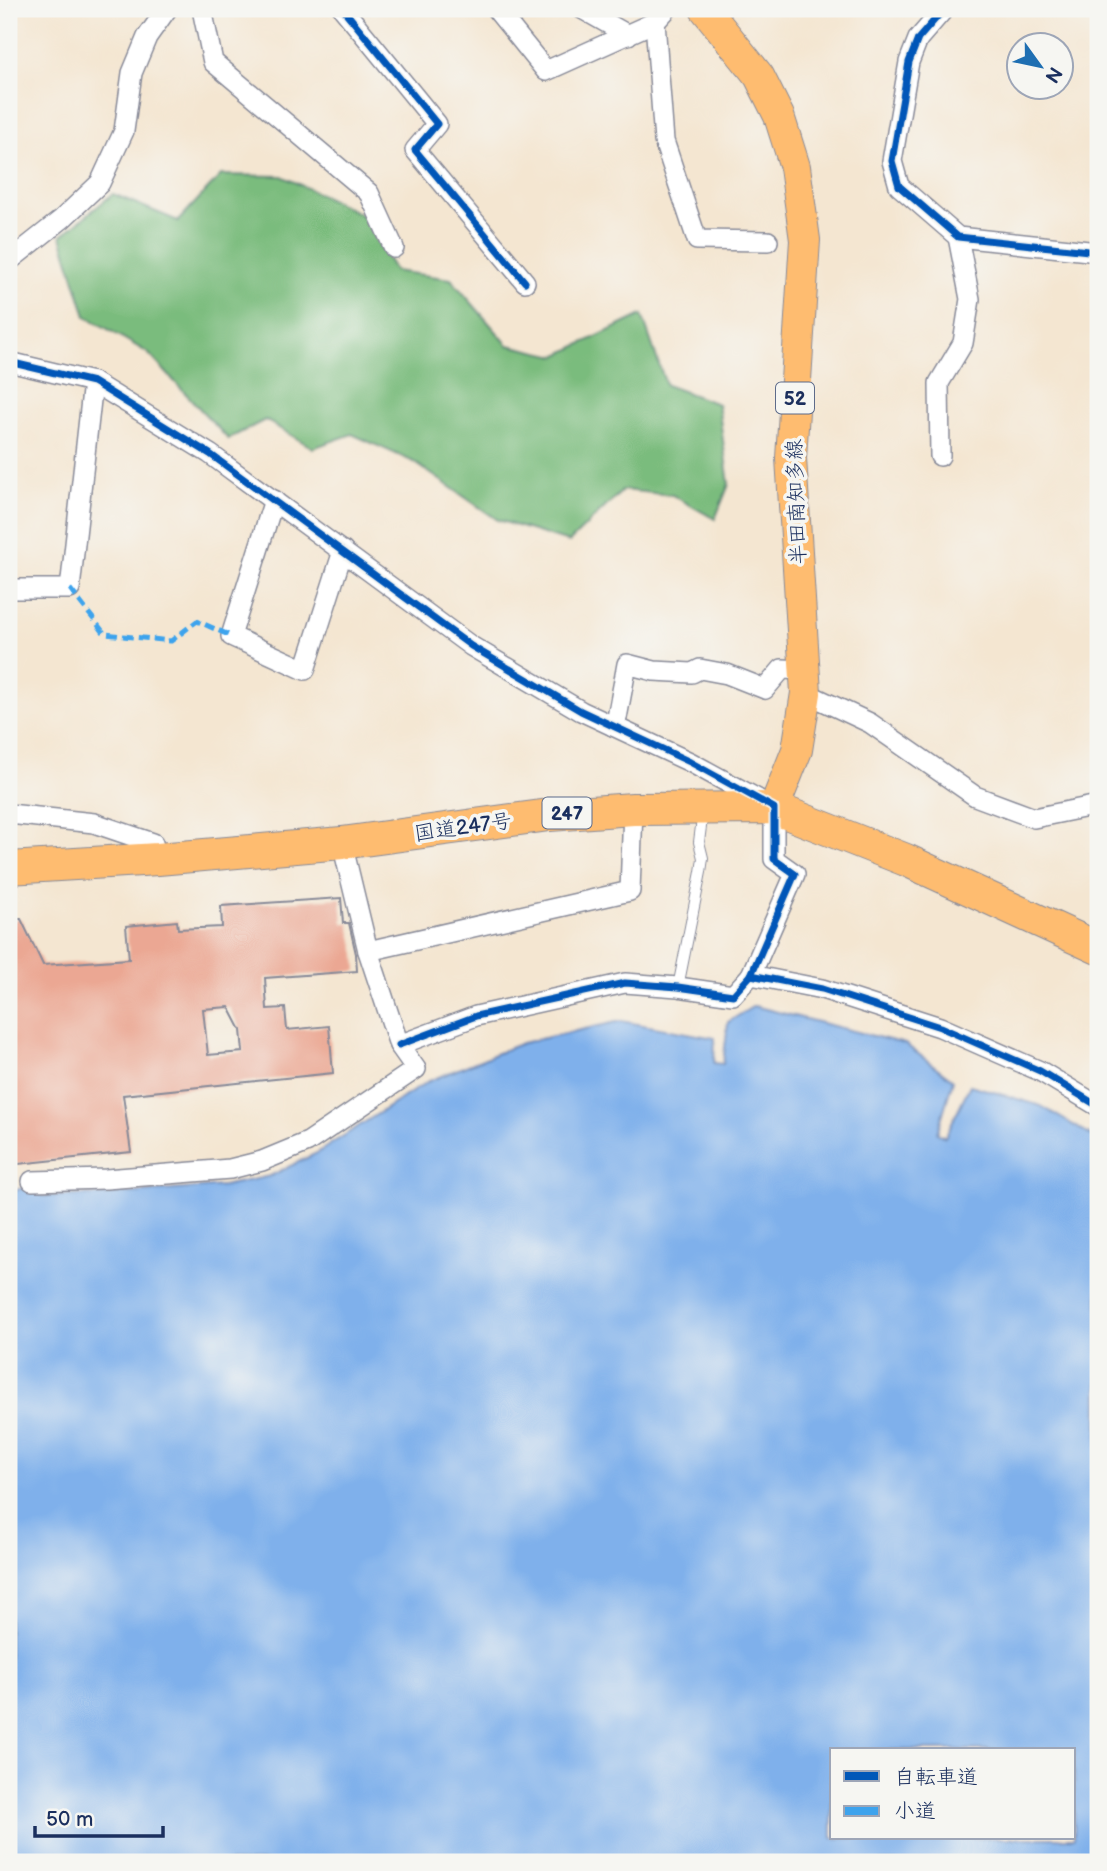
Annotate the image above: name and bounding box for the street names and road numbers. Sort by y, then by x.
road number: 52 [776,382,814,414]
street label: 半田南知多線 [782,439,811,565]
road number: 247 [542,798,592,828]
street label: 国道247号 [413,808,513,847]

